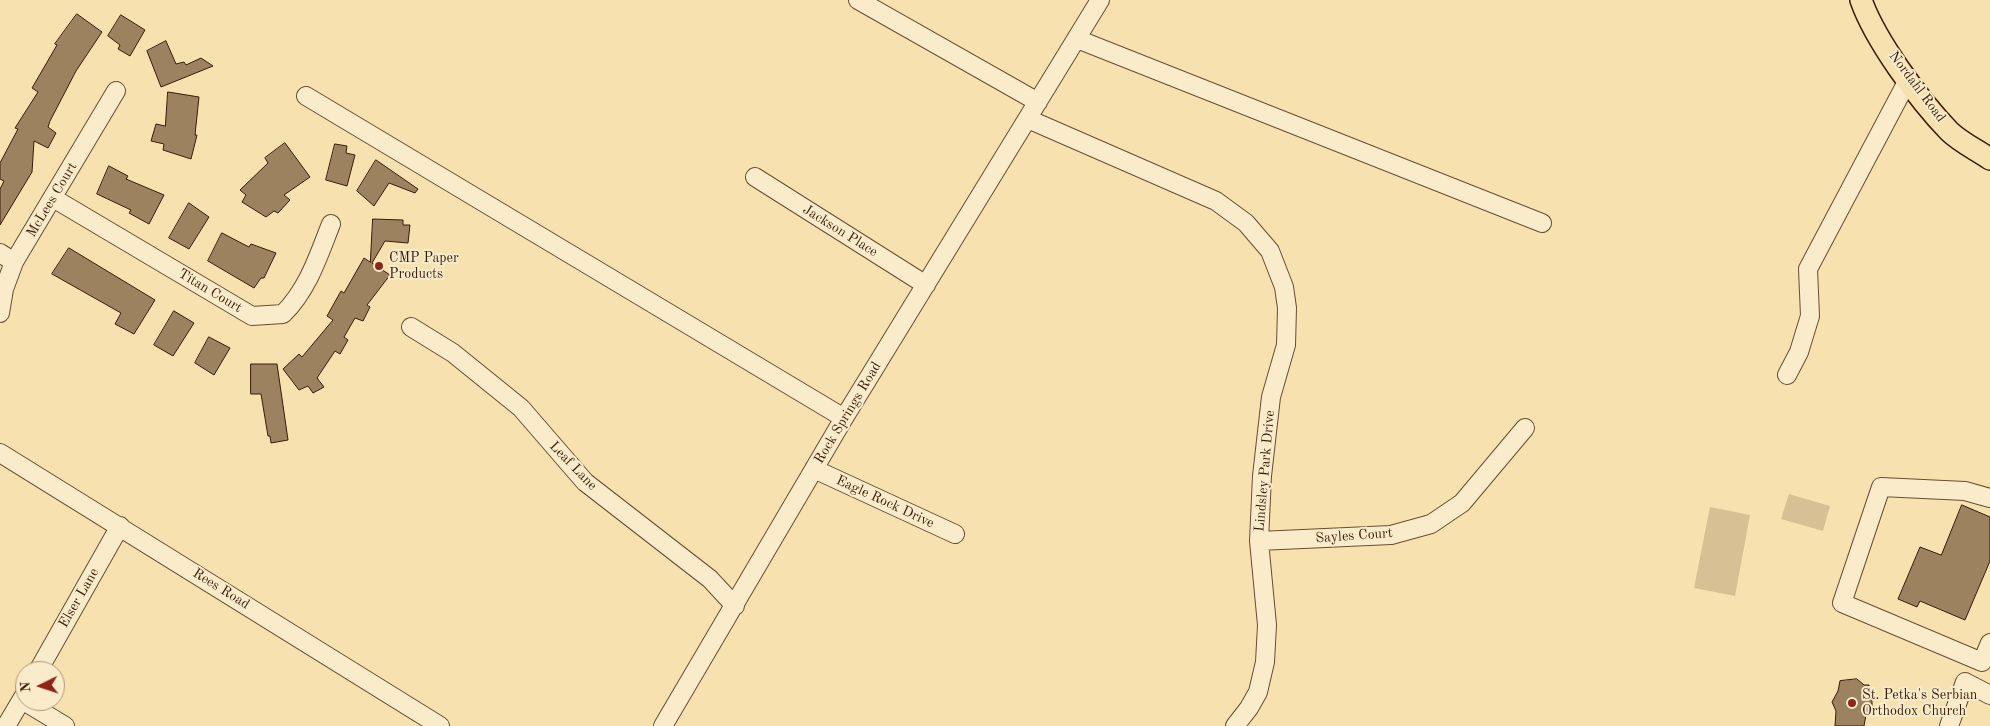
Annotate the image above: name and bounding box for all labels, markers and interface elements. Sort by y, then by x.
street label: Nordahl Road [1885,48,1949,126]
street label: McLees Court [23,159,81,241]
street label: Jackson Place [799,201,881,261]
place label: CMP Paper Products [389,250,459,282]
marker: CMP Paper Products [373,260,385,272]
street label: Titan Court [175,265,245,317]
street label: Rock Springs Road [811,359,885,467]
street label: Lindsley Park Drive [1251,409,1279,533]
street label: Leaf Lane [546,438,600,494]
street label: Eagle Rock Drive [833,472,937,532]
street label: Sayles Court [1315,525,1393,547]
street label: Elser Lane [55,565,103,631]
street label: Rees Road [189,565,253,613]
north arrow [15,661,65,711]
text: N [19,681,33,693]
place label: St. Petka's Serbian Orthodox Church [1862,687,1977,720]
marker: St. Petka's Serbian Orthodox Church [1846,697,1858,709]

